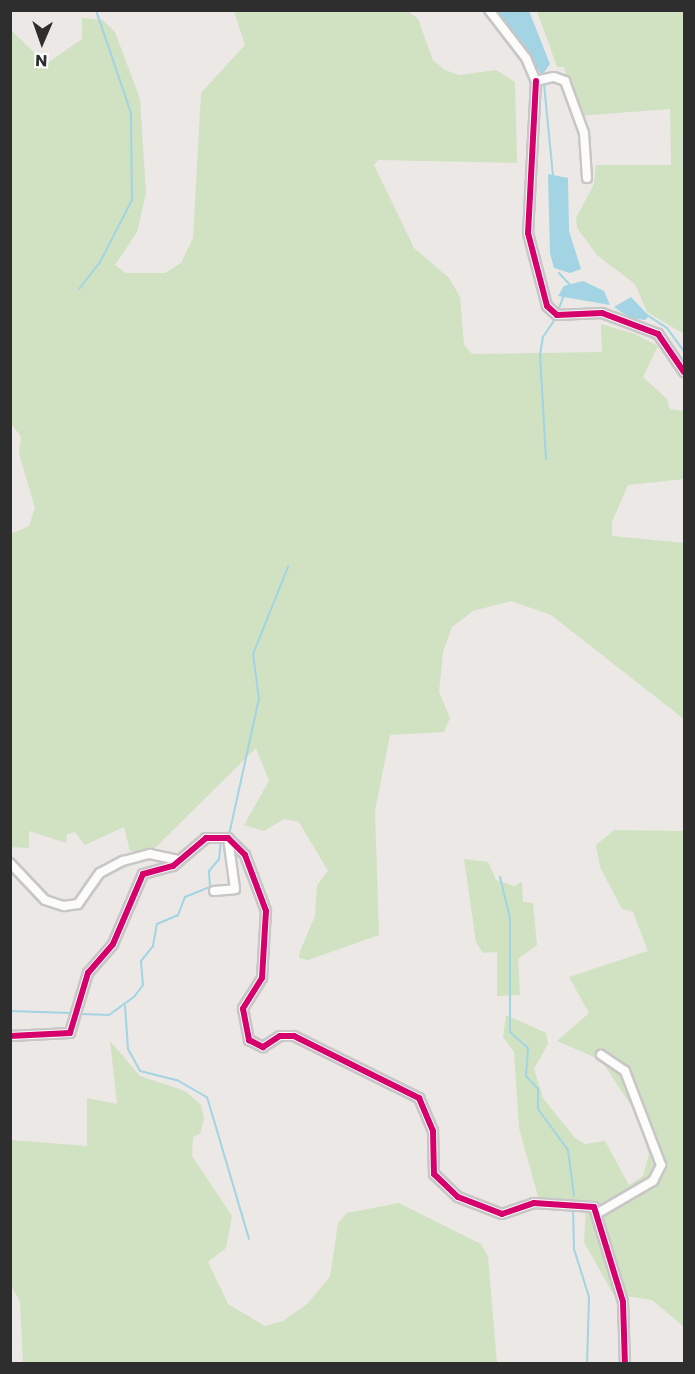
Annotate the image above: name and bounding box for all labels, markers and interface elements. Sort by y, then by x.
north arrow [12,12,72,72]
text: N [35,49,48,72]

